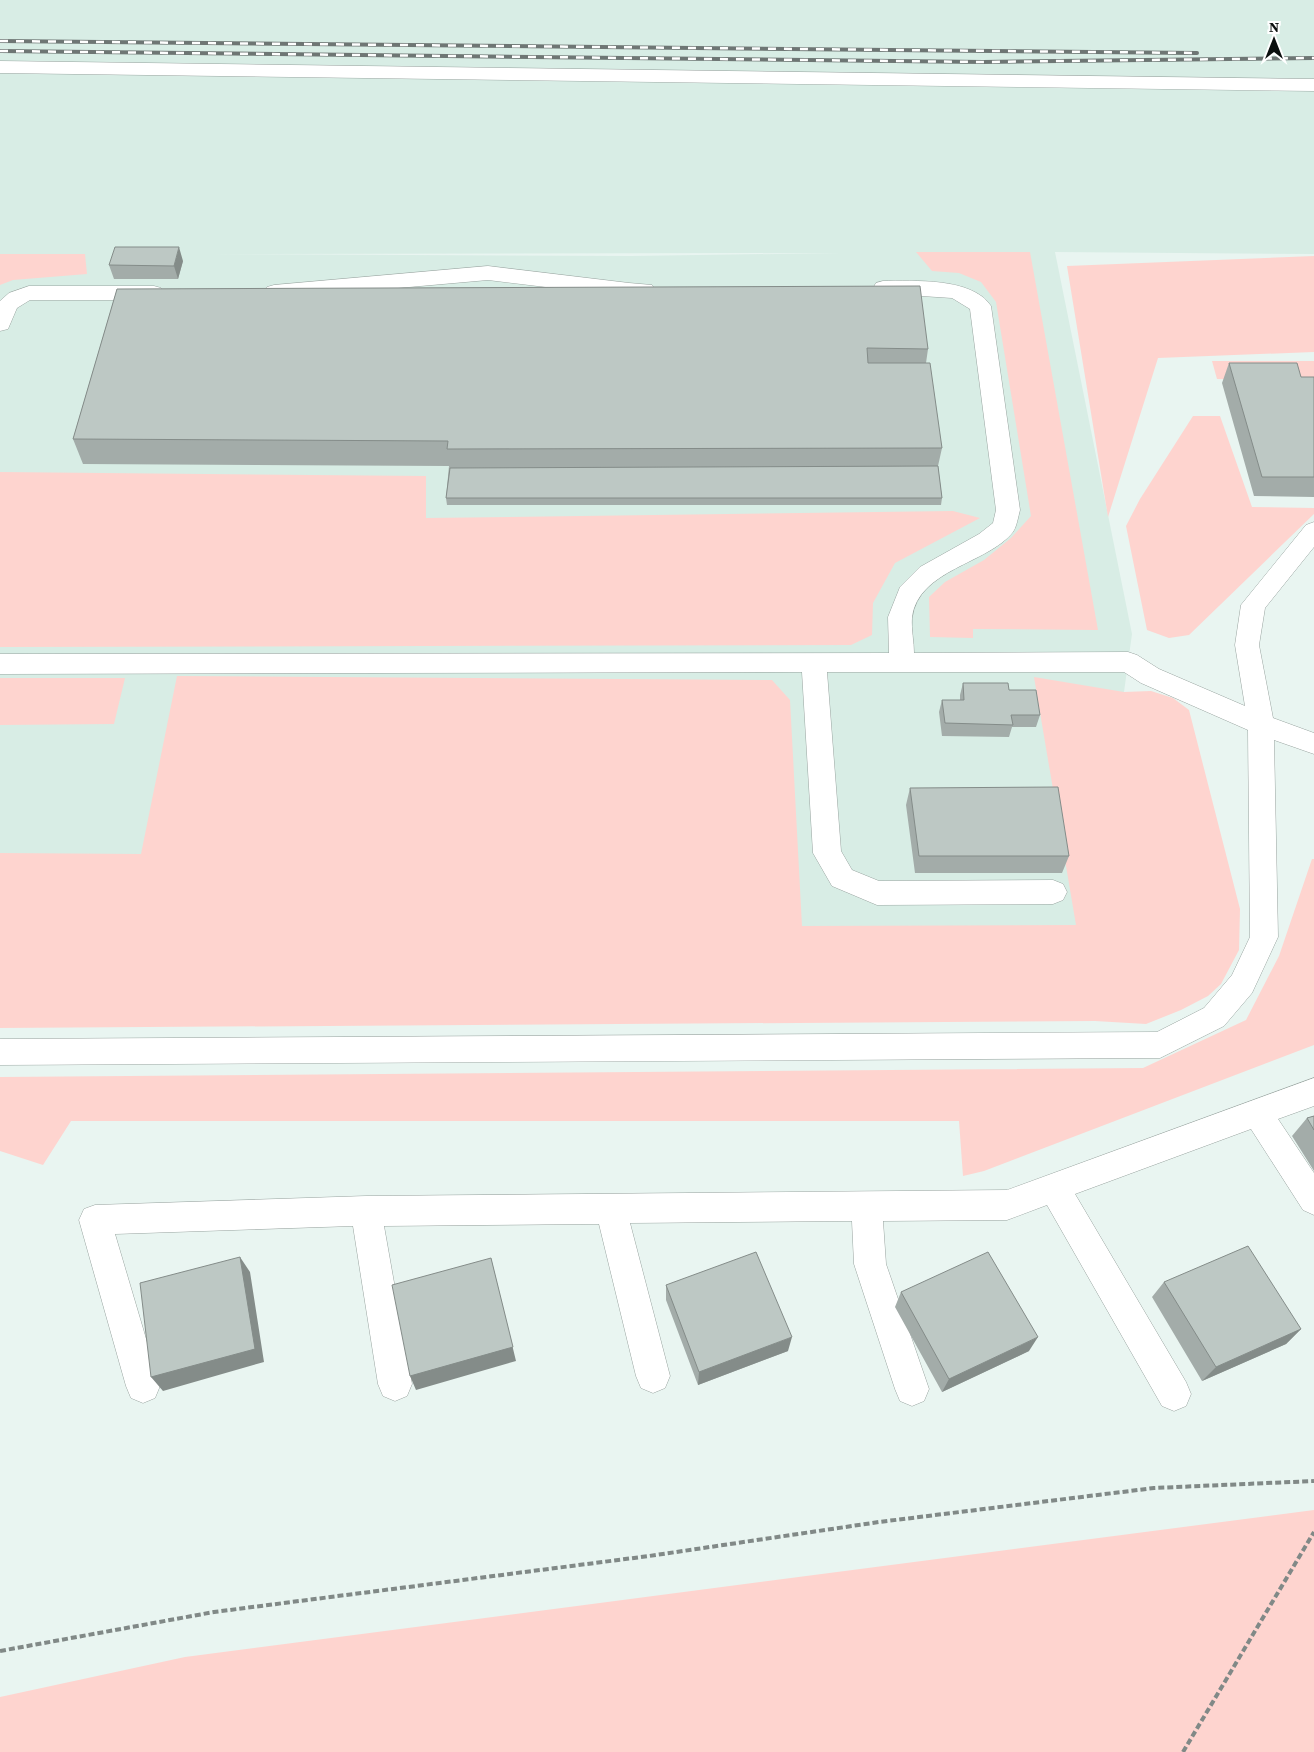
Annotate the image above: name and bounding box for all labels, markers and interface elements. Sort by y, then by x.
north arrow [1249,15,1299,65]
text: N [1269,17,1279,37]

